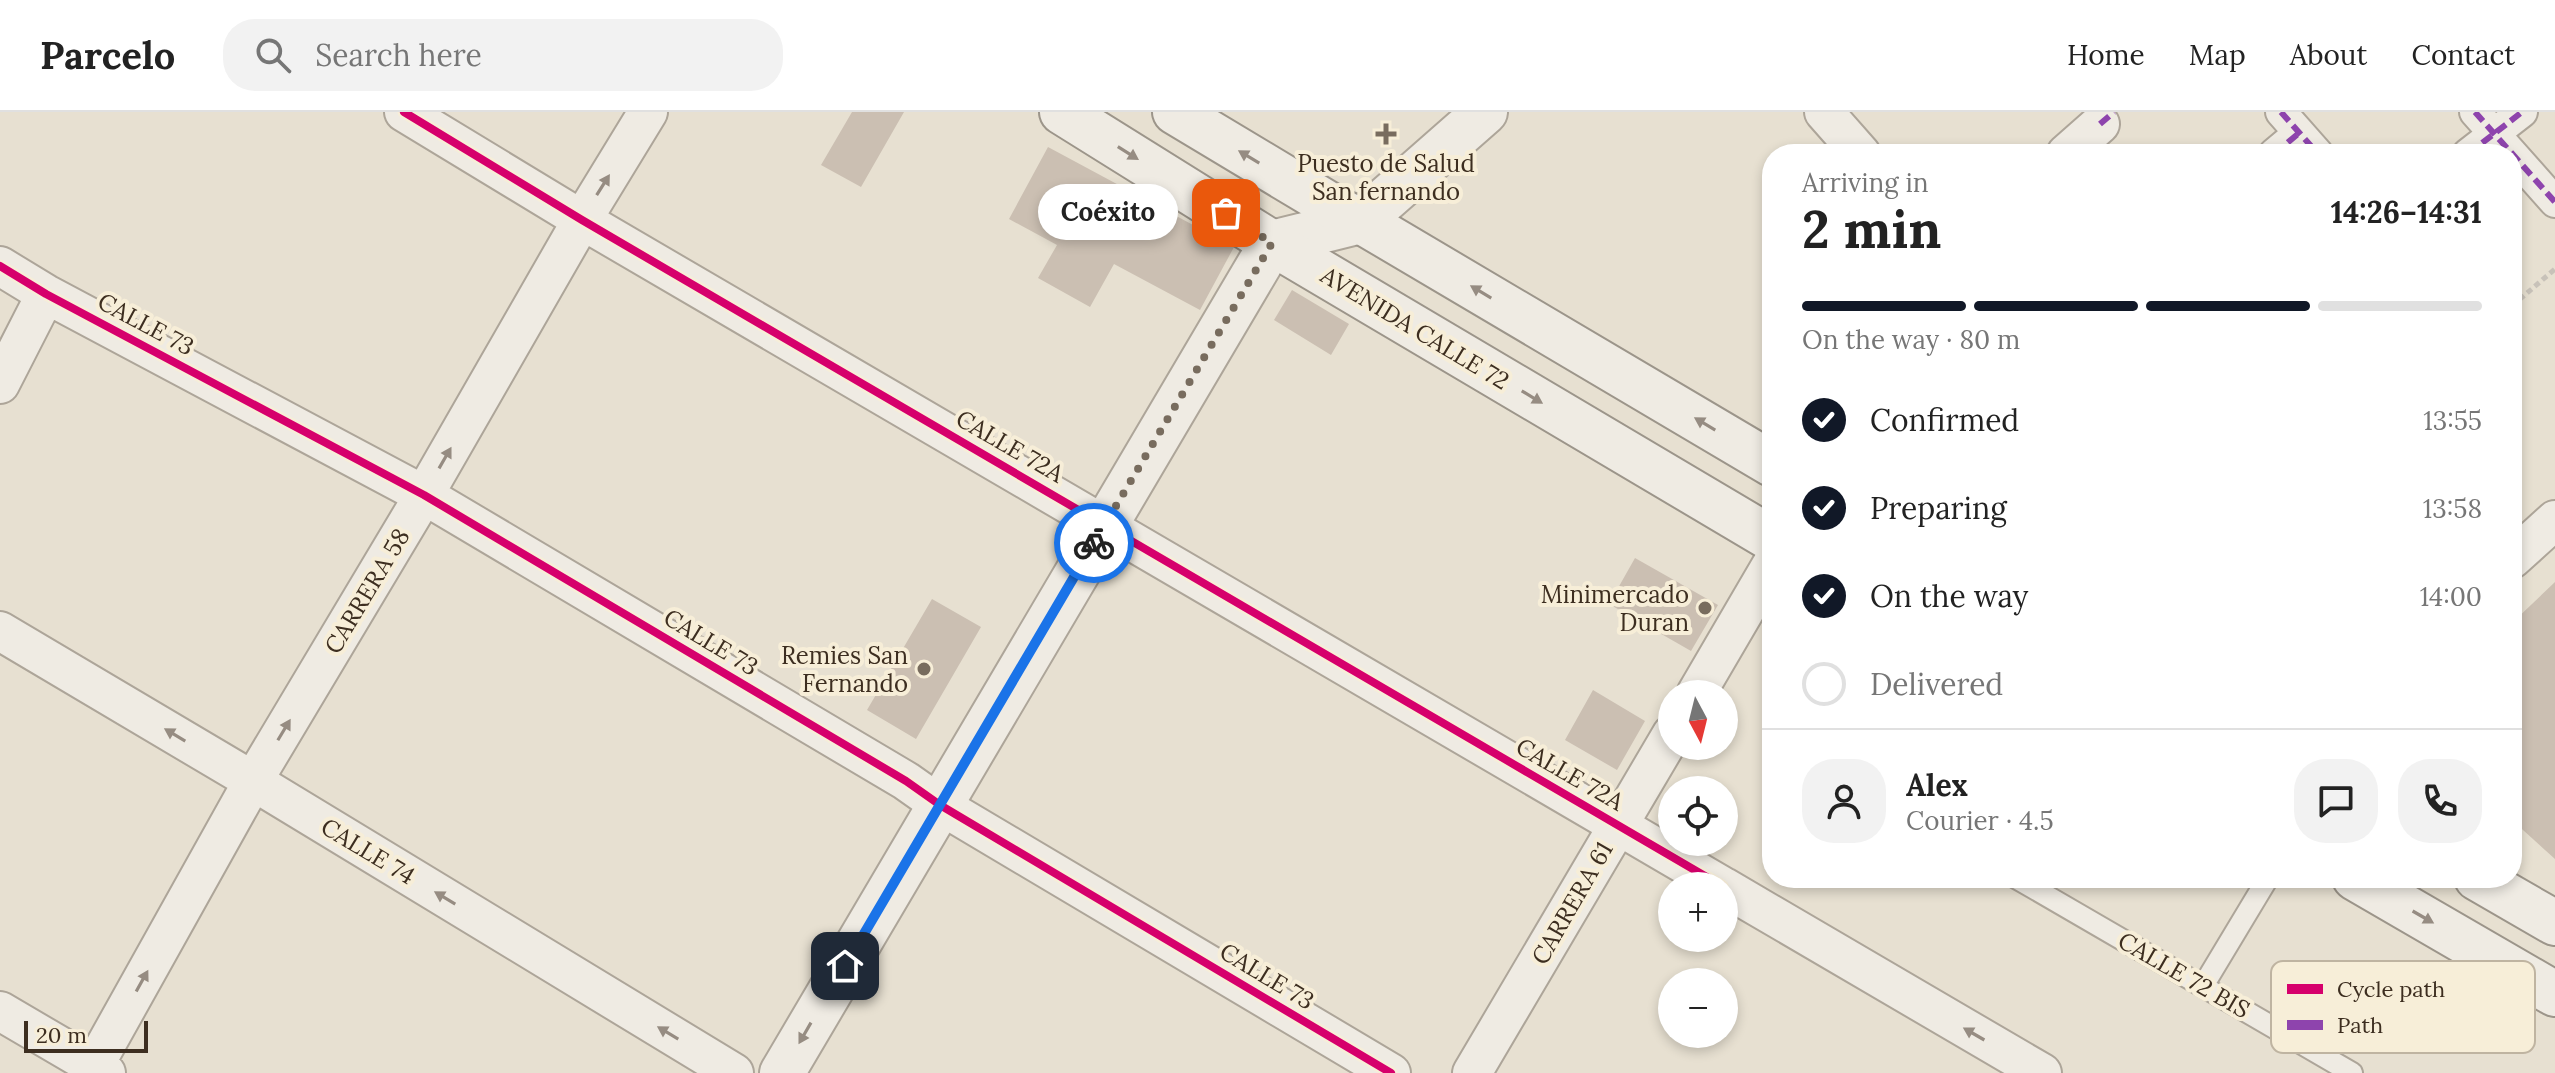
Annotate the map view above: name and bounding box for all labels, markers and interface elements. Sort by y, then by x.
search box [223,19,783,91]
text: Parcelo [40,31,175,79]
icon: search [251,33,295,77]
text: Search here [315,36,482,74]
text: Home [2067,37,2145,73]
text: Map [2189,37,2246,73]
text: About [2290,37,2367,73]
text: Contact [2411,37,2515,73]
marker: Puesto de Salud San fernando [1375,123,1397,145]
one-way arrow [1117,145,1139,159]
place label: Puesto de Salud San fernando [1297,148,1475,207]
one-way arrow [1238,150,1260,164]
text: Arriving in [1802,166,1929,199]
one-way arrow [596,174,610,196]
pin [1192,179,1260,247]
callout: Coéxito [1038,185,1178,241]
icon: bag [1204,191,1248,235]
text: 14:26–14:31 [2331,193,2482,231]
text: Coéxito [1061,195,1155,228]
text: 2 min [1802,196,1941,262]
street label: AVENIDA CALLE 72 [1314,259,1515,396]
one-way arrow [1470,285,1492,299]
street label: CALLE 73 [92,286,200,362]
text: On the way · 80 m [1802,323,2020,356]
one-way arrow [1520,390,1543,404]
icon: check [1802,398,1846,442]
text: Confirmed [1870,401,2019,439]
street label: CALLE 72A [950,403,1070,490]
text: 13:55 [2423,404,2482,437]
one-way arrow [1694,418,1716,432]
one-way arrow [438,447,452,469]
icon: check [1802,486,1846,530]
text: Preparing [1870,489,2007,527]
text: 13:58 [2423,492,2482,525]
courier [1054,503,1134,583]
icon: bike [1072,521,1116,565]
street label: CARRERA 58 [317,523,417,659]
icon: check [1802,574,1846,618]
text: On the way [1870,577,2028,615]
place label: Minimercado Duran [1541,579,1689,638]
text: 14:00 [2420,580,2482,613]
marker: Minimercado Duran [1696,599,1714,617]
street label: CALLE 73 [658,602,764,682]
place label: Remies San Fernando [781,640,908,699]
marker: Remies San Fernando [915,660,933,678]
text: Delivered [1870,665,2003,703]
north arrow [1658,680,1738,760]
map controls [1658,680,1738,1048]
one-way arrow [277,719,291,741]
one-way arrow [164,728,186,742]
street label: CALLE 72A [1510,731,1630,818]
button: person [1802,759,1886,843]
button: chat [2294,759,2378,843]
button: phone [2398,759,2482,843]
text: Alex [1906,766,1968,804]
button: locate [1658,776,1738,856]
text: Courier · 4.5 [1906,804,2054,837]
street label: CALLE 74 [315,811,421,891]
street label: CARRERA 61 [1524,836,1620,970]
button: + [1658,872,1738,952]
one-way arrow [434,891,456,905]
one-way arrow [2412,910,2434,924]
street label: CALLE 72 BIS [2113,925,2255,1025]
pin [811,932,879,1000]
street label: CALLE 73 [1214,936,1320,1016]
icon: home [823,944,867,988]
legend [2271,961,2535,1053]
button: − [1658,968,1738,1048]
one-way arrow [135,969,149,992]
text: Cycle path [2337,975,2445,1003]
text: Path [2337,1011,2383,1039]
scale bar [24,1017,148,1053]
text: 20 m [36,1021,87,1049]
one-way arrow [798,1022,812,1045]
one-way arrow [657,1026,679,1040]
one-way arrow [1963,1027,1985,1041]

